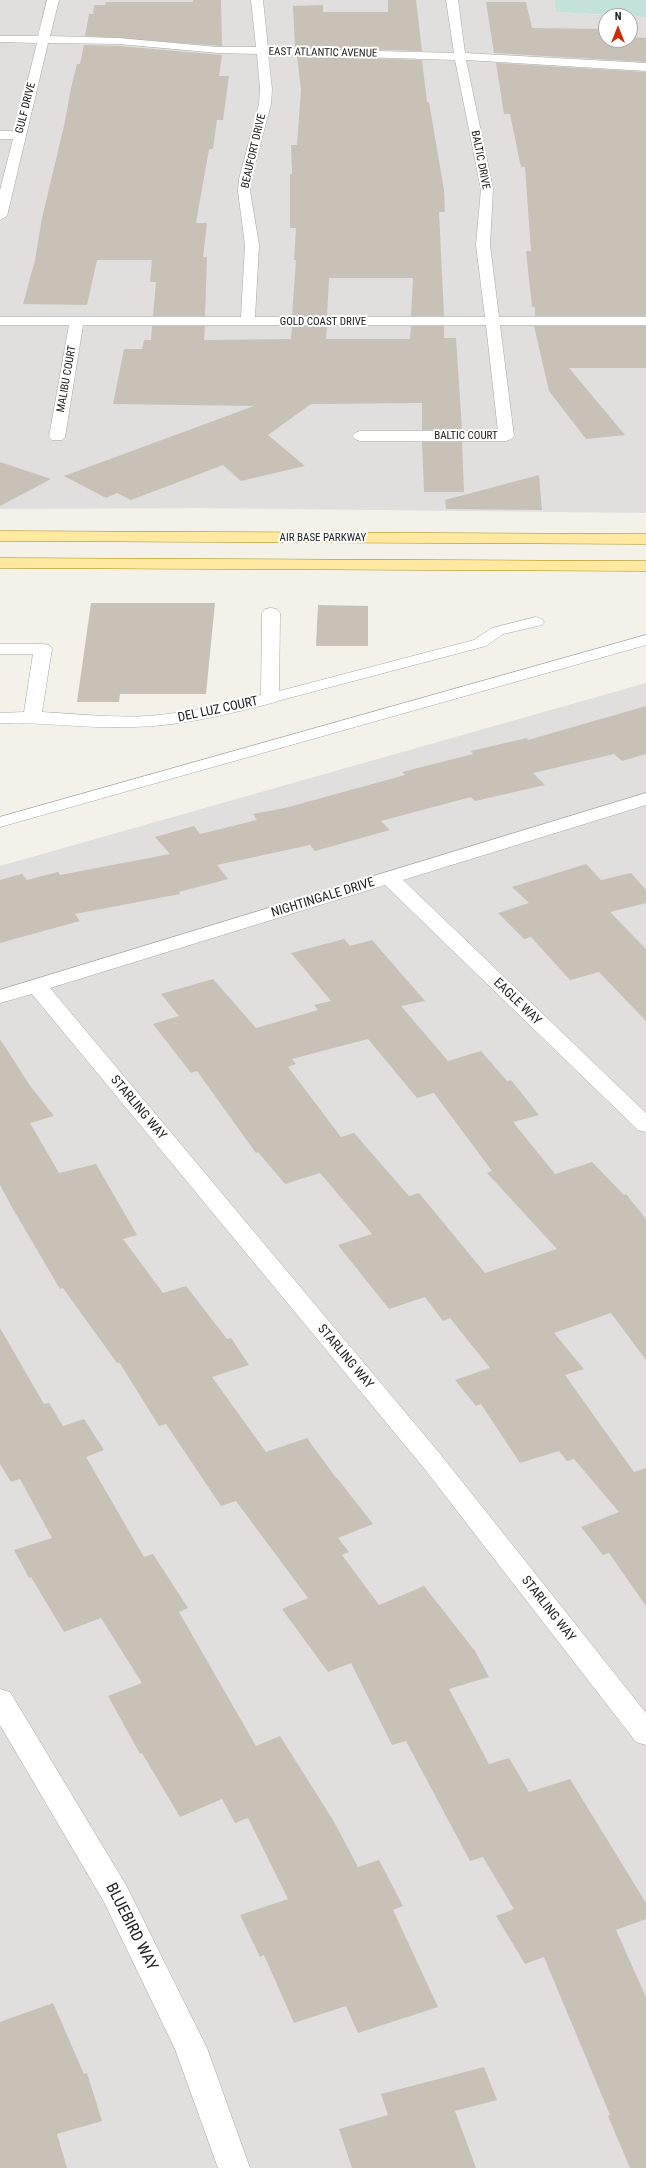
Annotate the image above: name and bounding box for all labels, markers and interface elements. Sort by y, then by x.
north arrow [598,8,638,48]
text: N [615,10,621,23]
street label: EAST ATLANTIC AVENUE [269,45,377,61]
street label: GULF DRIVE [13,81,39,135]
street label: BEAUFORT DRIVE [239,113,269,189]
street label: BALTIC DRIVE [468,129,492,191]
street label: GOLD COAST DRIVE [280,315,366,329]
street label: MALIBU COURT [55,345,79,413]
street label: BALTIC COURT [434,429,498,443]
street label: AIR BASE PARKWAY [280,531,366,545]
street label: DEL LUZ COURT [176,694,260,726]
street label: NIGHTINGALE DRIVE [270,875,376,921]
street label: EAGLE WAY [490,975,544,1029]
street label: STARLING WAY [107,1073,169,1143]
street label: STARLING WAY [314,1322,376,1392]
street label: STARLING WAY [518,1573,578,1645]
street label: BLUEBIRD WAY [101,1880,161,1974]

